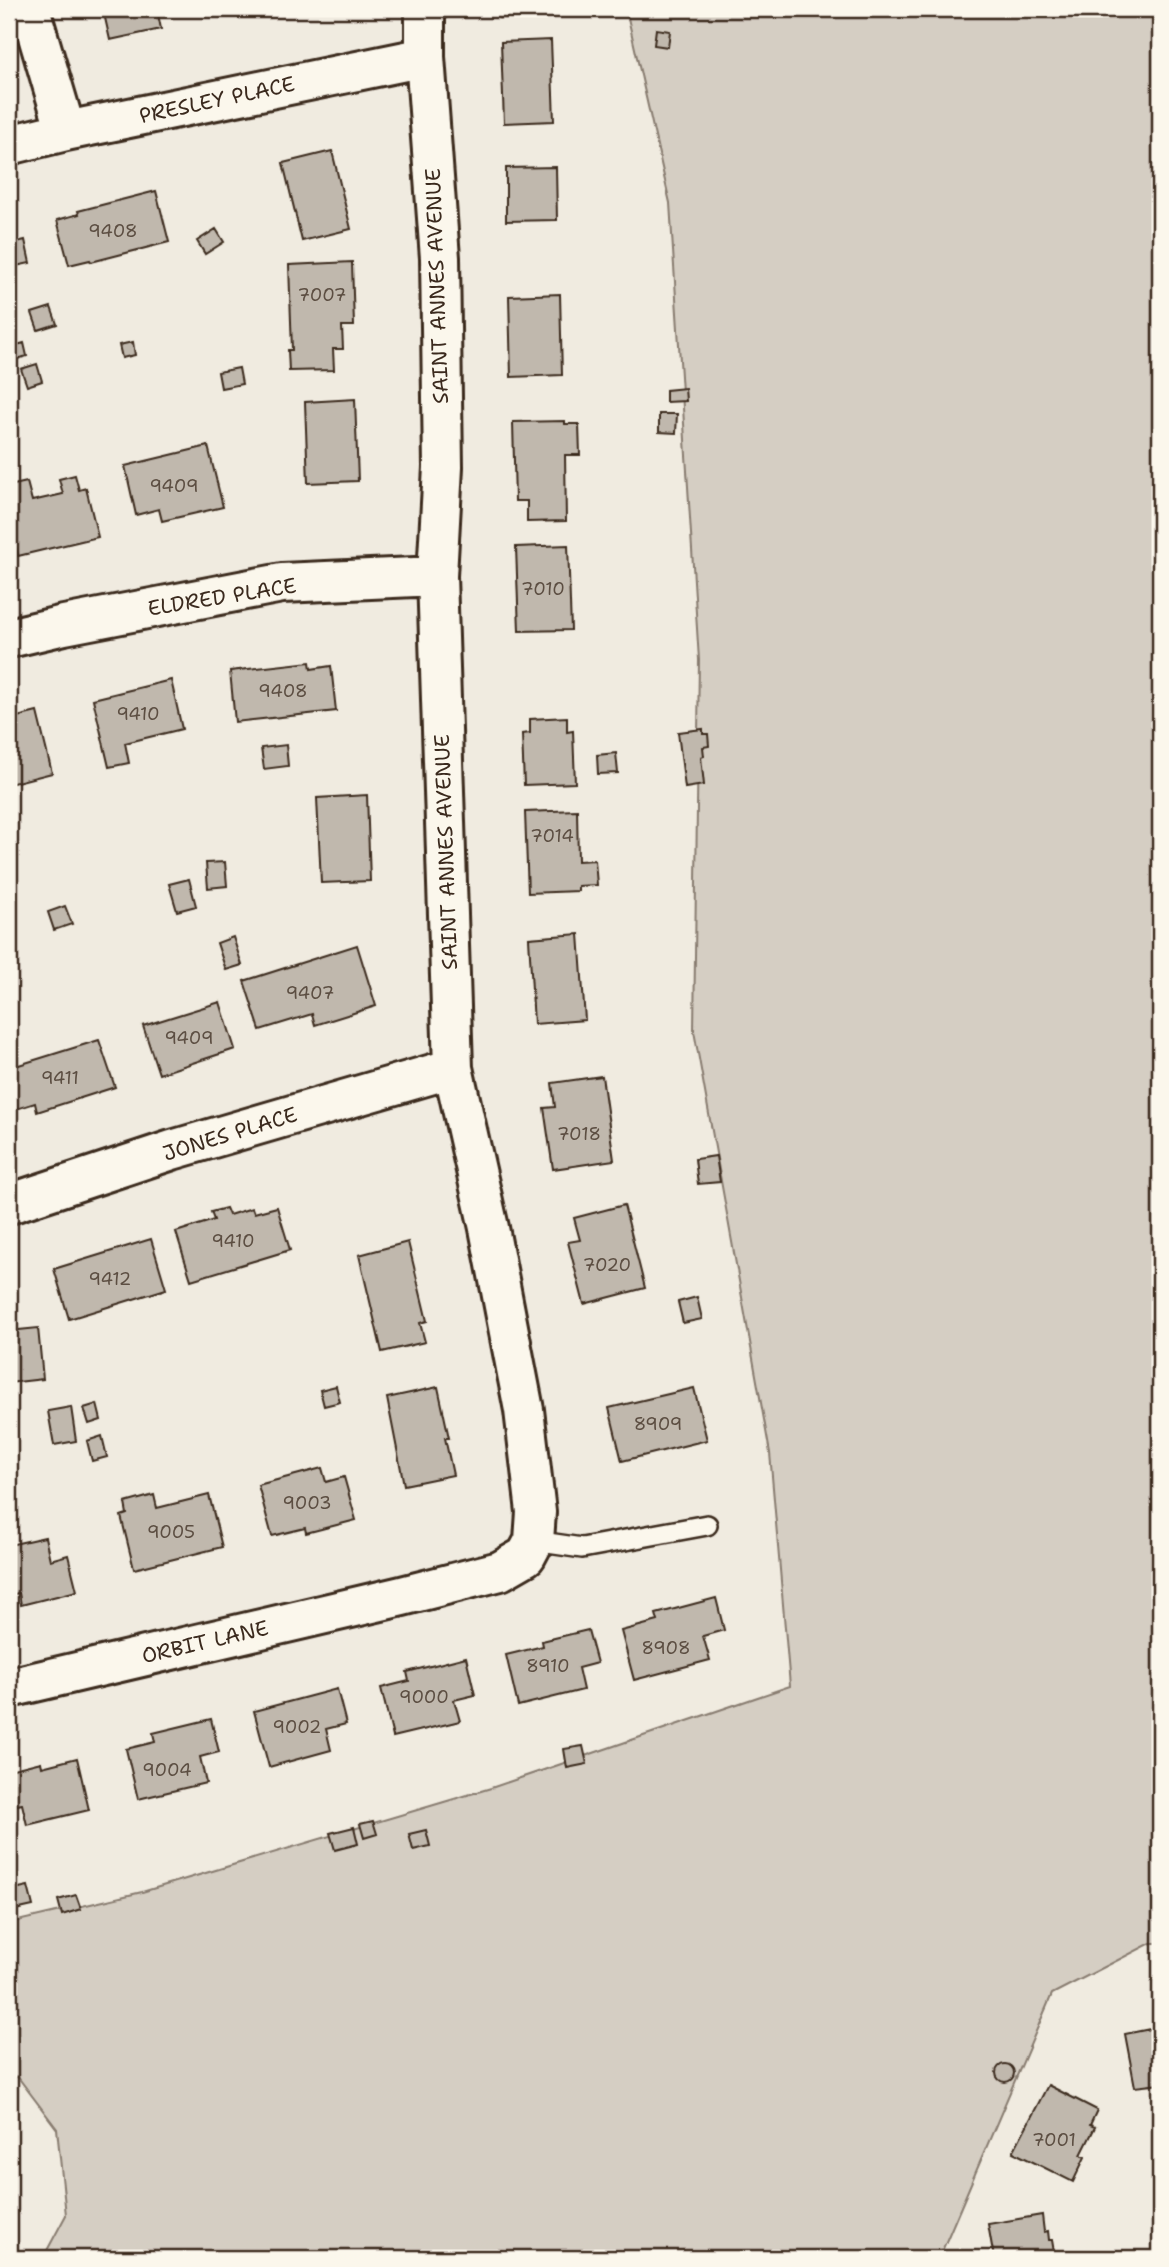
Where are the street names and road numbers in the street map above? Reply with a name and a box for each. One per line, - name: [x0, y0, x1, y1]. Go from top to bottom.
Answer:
- street label: PRESLEY PLACE: [137, 70, 297, 130]
- street label: SAINT ANNES AVENUE: [419, 168, 455, 404]
- street label: ELDRED PLACE: [146, 571, 298, 623]
- street label: SAINT ANNES AVENUE: [428, 734, 464, 970]
- street label: JONES PLACE: [159, 1100, 301, 1168]
- street label: ORBIT LANE: [139, 1614, 271, 1670]

